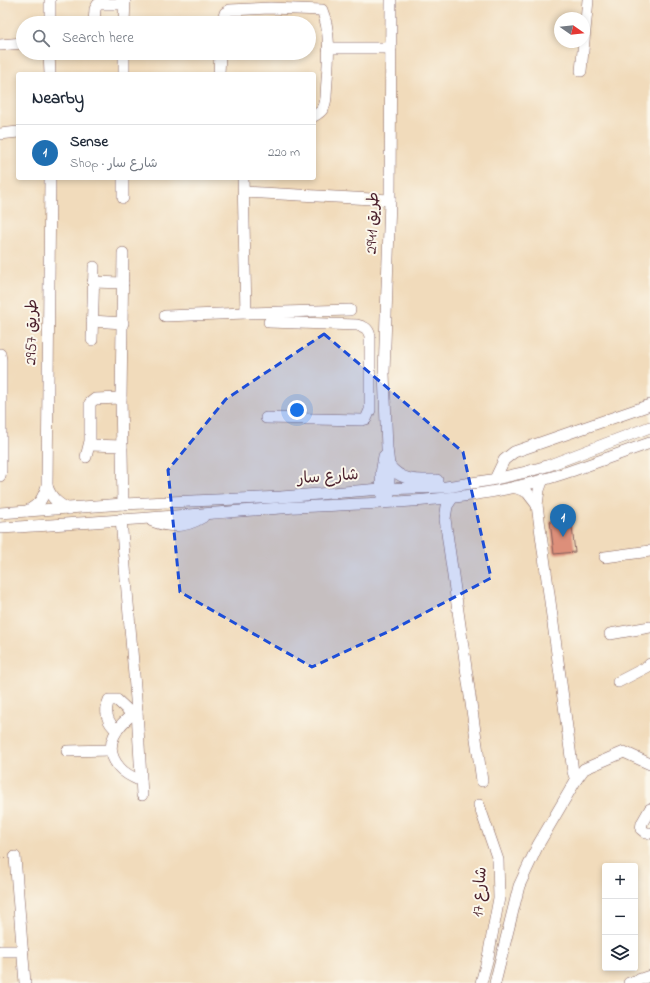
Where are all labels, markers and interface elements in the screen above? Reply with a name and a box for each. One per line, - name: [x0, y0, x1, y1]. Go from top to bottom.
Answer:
- north arrow: [554, 12, 590, 48]
- search box: [16, 16, 316, 60]
- icon: search: [30, 27, 52, 49]
- text: Search here: [62, 27, 134, 49]
- text: Nearby: [32, 86, 84, 111]
- text: Sense: [70, 131, 108, 153]
- text: 1: [43, 143, 47, 162]
- text: 220 m: [268, 143, 300, 162]
- text: Shop · شارع سار: [70, 154, 158, 173]
- street label: طريق 2941: [360, 192, 386, 254]
- street label: طريق 2957: [19, 299, 45, 365]
- your location: [287, 400, 307, 420]
- street label: شارع سار: [295, 463, 359, 491]
- pin: 1: [550, 504, 576, 537]
- map controls: [602, 863, 638, 971]
- button: +: [602, 863, 638, 899]
- street label: شارع 17: [466, 866, 494, 918]
- button: −: [602, 899, 638, 935]
- button: layers: [602, 935, 638, 971]

